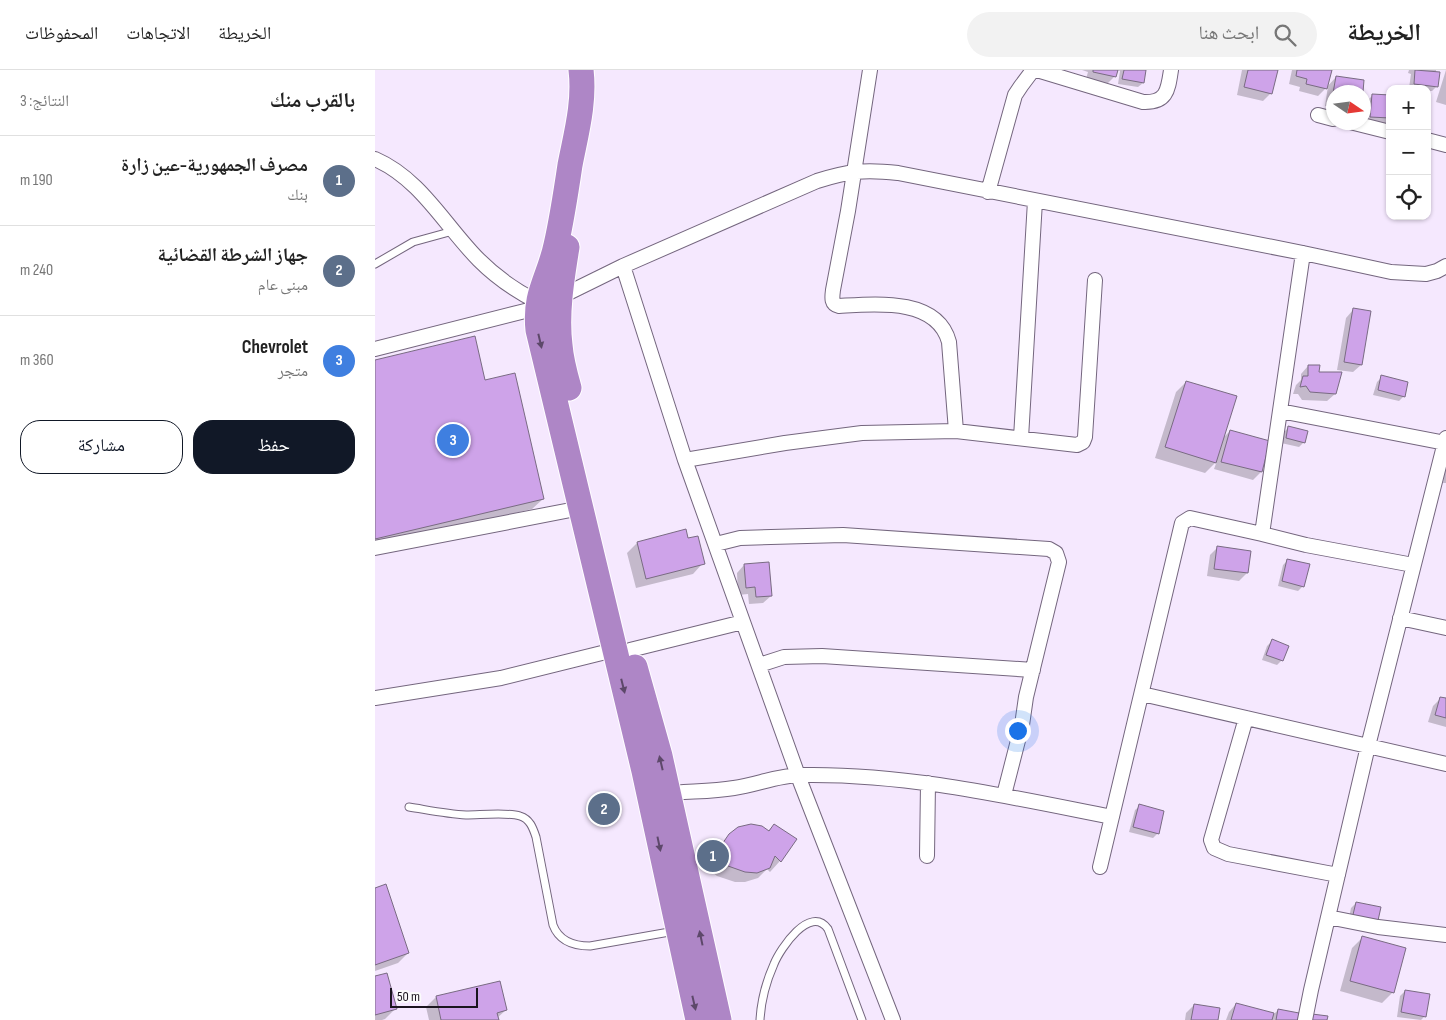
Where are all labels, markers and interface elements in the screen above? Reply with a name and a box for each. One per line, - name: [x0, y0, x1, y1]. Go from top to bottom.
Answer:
- search box: [967, 12, 1317, 57]
- text: الخريطة: [1347, 18, 1421, 47]
- icon: search: [1271, 21, 1299, 49]
- text: ابحث هنا: [1198, 22, 1259, 45]
- text: المحفوظات: [25, 23, 98, 44]
- text: الاتجاهات: [126, 23, 190, 44]
- text: الخريطة: [218, 23, 271, 44]
- north arrow: [1326, 85, 1371, 130]
- map controls: [1386, 85, 1431, 220]
- button: +: [1386, 85, 1431, 130]
- text: بالقرب منك: [270, 88, 355, 113]
- text: النتائج: 3: [20, 92, 69, 111]
- button: −: [1386, 130, 1431, 175]
- text: مصرف الجمهورية-عين زارة: [121, 154, 308, 177]
- text: 190 m: [20, 171, 53, 190]
- text: 1: [336, 171, 342, 190]
- button: locate: [1386, 175, 1431, 220]
- text: بنك: [287, 186, 308, 205]
- text: جهاز الشرطة القضائية: [157, 244, 308, 267]
- text: 240 m: [20, 261, 53, 280]
- text: 2: [336, 261, 343, 280]
- text: مبنى عام: [258, 276, 308, 295]
- one-way arrow: [536, 333, 544, 348]
- text: Chevrolet: [242, 336, 308, 359]
- text: 360 m: [20, 351, 54, 370]
- text: 3: [335, 351, 343, 370]
- text: متجر: [278, 362, 308, 381]
- button: مشاركة: [20, 420, 183, 474]
- button: حفظ: [193, 420, 355, 474]
- pin: 3: [437, 421, 469, 459]
- one-way arrow: [619, 678, 627, 693]
- your location: [1005, 718, 1031, 744]
- one-way arrow: [657, 755, 665, 770]
- pin: 2: [588, 790, 620, 828]
- one-way arrow: [656, 837, 664, 853]
- pin: 1: [697, 837, 729, 875]
- one-way arrow: [696, 930, 704, 946]
- scale bar: [390, 985, 477, 1008]
- text: 50 m: [397, 988, 420, 1005]
- one-way arrow: [690, 995, 698, 1010]

